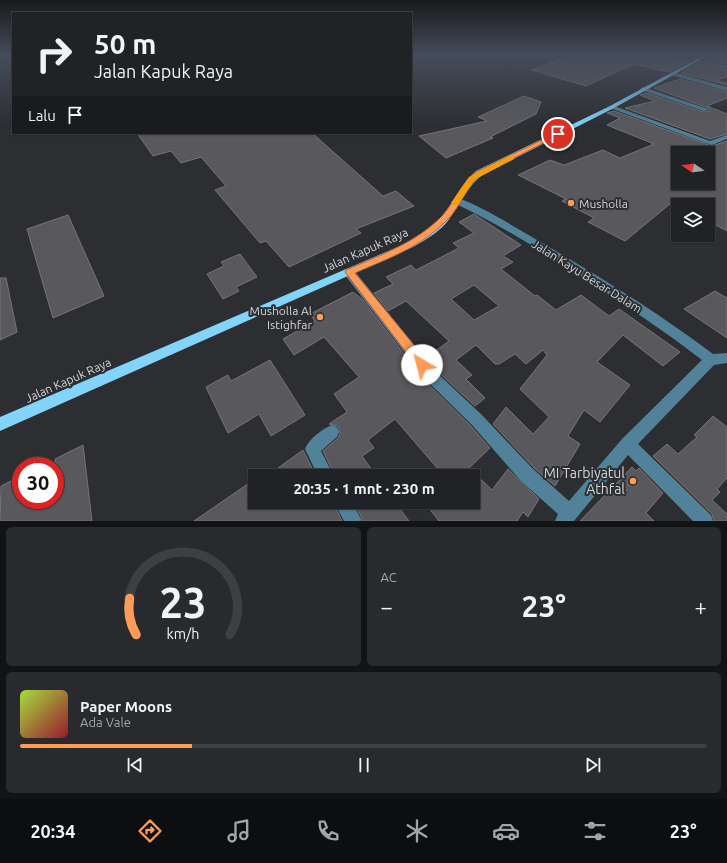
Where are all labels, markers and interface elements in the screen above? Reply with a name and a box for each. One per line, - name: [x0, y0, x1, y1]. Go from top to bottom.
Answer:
- icon: right: [28, 28, 80, 80]
- text: 50 m: [94, 28, 156, 59]
- text: Jalan Kapuk Raya: [94, 61, 233, 81]
- icon: arrive: [64, 104, 86, 126]
- text: Lalu: [28, 107, 56, 124]
- pin: [541, 117, 575, 151]
- icon: arrive: [547, 123, 569, 145]
- north arrow: [671, 146, 715, 190]
- map controls: [671, 146, 715, 242]
- place label: Musholla: [579, 197, 628, 210]
- marker: Musholla: [566, 198, 576, 208]
- button: layers: [671, 198, 715, 242]
- street label: Jalan Kapuk Raya: [320, 225, 410, 275]
- street label: Jalan Kayu Besar Dalam: [530, 237, 644, 315]
- place label: Musholla Al Istighfar: [249, 304, 312, 331]
- marker: Musholla Al Istighfar: [315, 312, 325, 322]
- position arrow: [401, 344, 443, 386]
- street label: Jalan Kapuk Raya: [23, 355, 113, 405]
- speed limit sign: 30: [12, 457, 64, 509]
- place label: MI Tarbiyatul Athfal: [544, 465, 625, 497]
- marker: MI Tarbiyatul Athfal: [628, 476, 638, 486]
- text: 20:35 · 1 mnt · 230 m: [293, 480, 435, 497]
- text: AC: [381, 570, 397, 584]
- text: 23: [160, 578, 207, 625]
- text: 23°: [522, 589, 566, 623]
- text: −: [381, 594, 393, 619]
- text: +: [695, 594, 707, 619]
- text: km/h: [167, 625, 200, 641]
- text: Paper Moons: [80, 698, 172, 715]
- text: Ada Vale: [80, 715, 131, 729]
- icon: previous: [124, 754, 146, 776]
- icon: pause: [353, 754, 375, 776]
- icon: next: [582, 754, 604, 776]
- icon: directions: [136, 817, 164, 845]
- icon: music: [225, 817, 253, 845]
- icon: phone: [314, 817, 342, 845]
- icon: climate: [403, 817, 431, 845]
- icon: car: [492, 817, 520, 845]
- icon: filters: [581, 817, 609, 845]
- text: 20:34: [30, 821, 76, 841]
- text: 23°: [670, 821, 697, 841]

